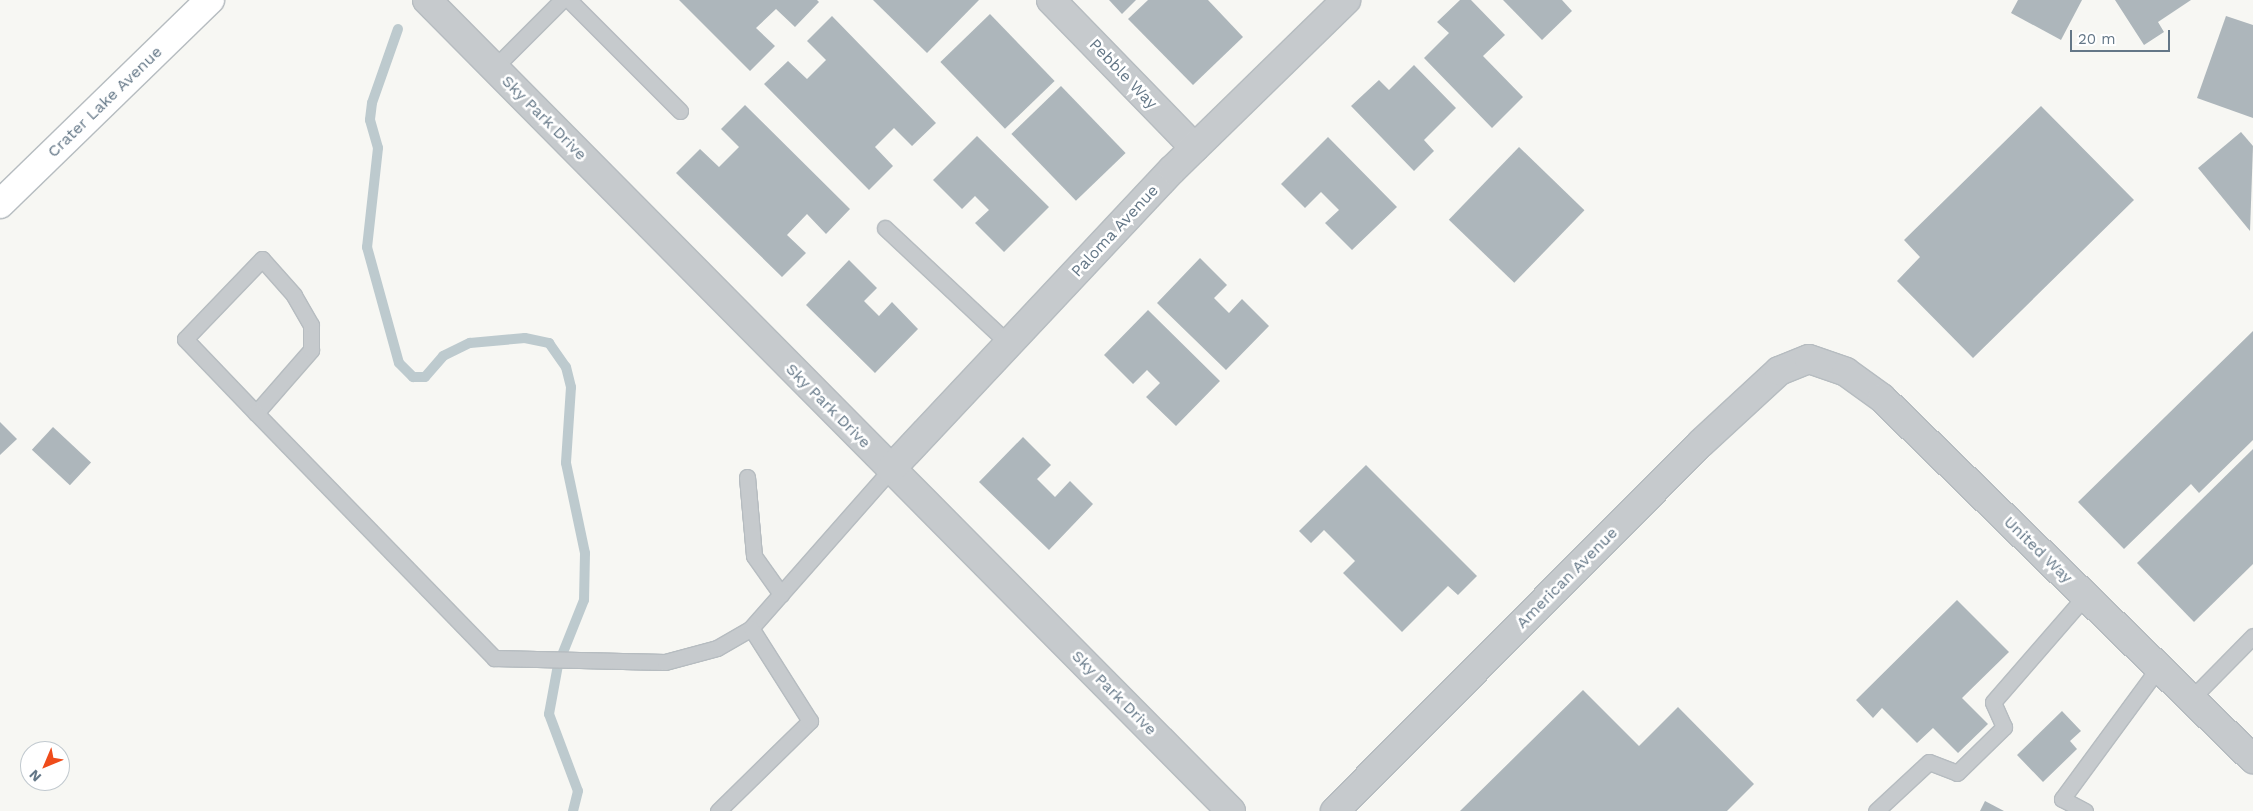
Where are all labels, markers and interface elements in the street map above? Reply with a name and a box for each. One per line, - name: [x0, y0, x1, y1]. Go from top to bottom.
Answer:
- scale bar: [2073, 20, 2173, 52]
- text: 20 m: [2078, 30, 2116, 48]
- street label: Pebble Way: [1085, 35, 1161, 113]
- street label: Crater Lake Avenue: [43, 42, 167, 162]
- street label: Sky Park Drive: [497, 71, 591, 165]
- street label: Paloma Avenue: [1067, 181, 1163, 281]
- street label: Sky Park Drive: [781, 359, 875, 453]
- street label: United Way: [2000, 512, 2076, 588]
- street label: American Avenue: [1512, 523, 1622, 633]
- street label: Sky Park Drive: [1067, 646, 1161, 740]
- north arrow: [20, 741, 70, 791]
- text: N: [26, 767, 44, 785]

